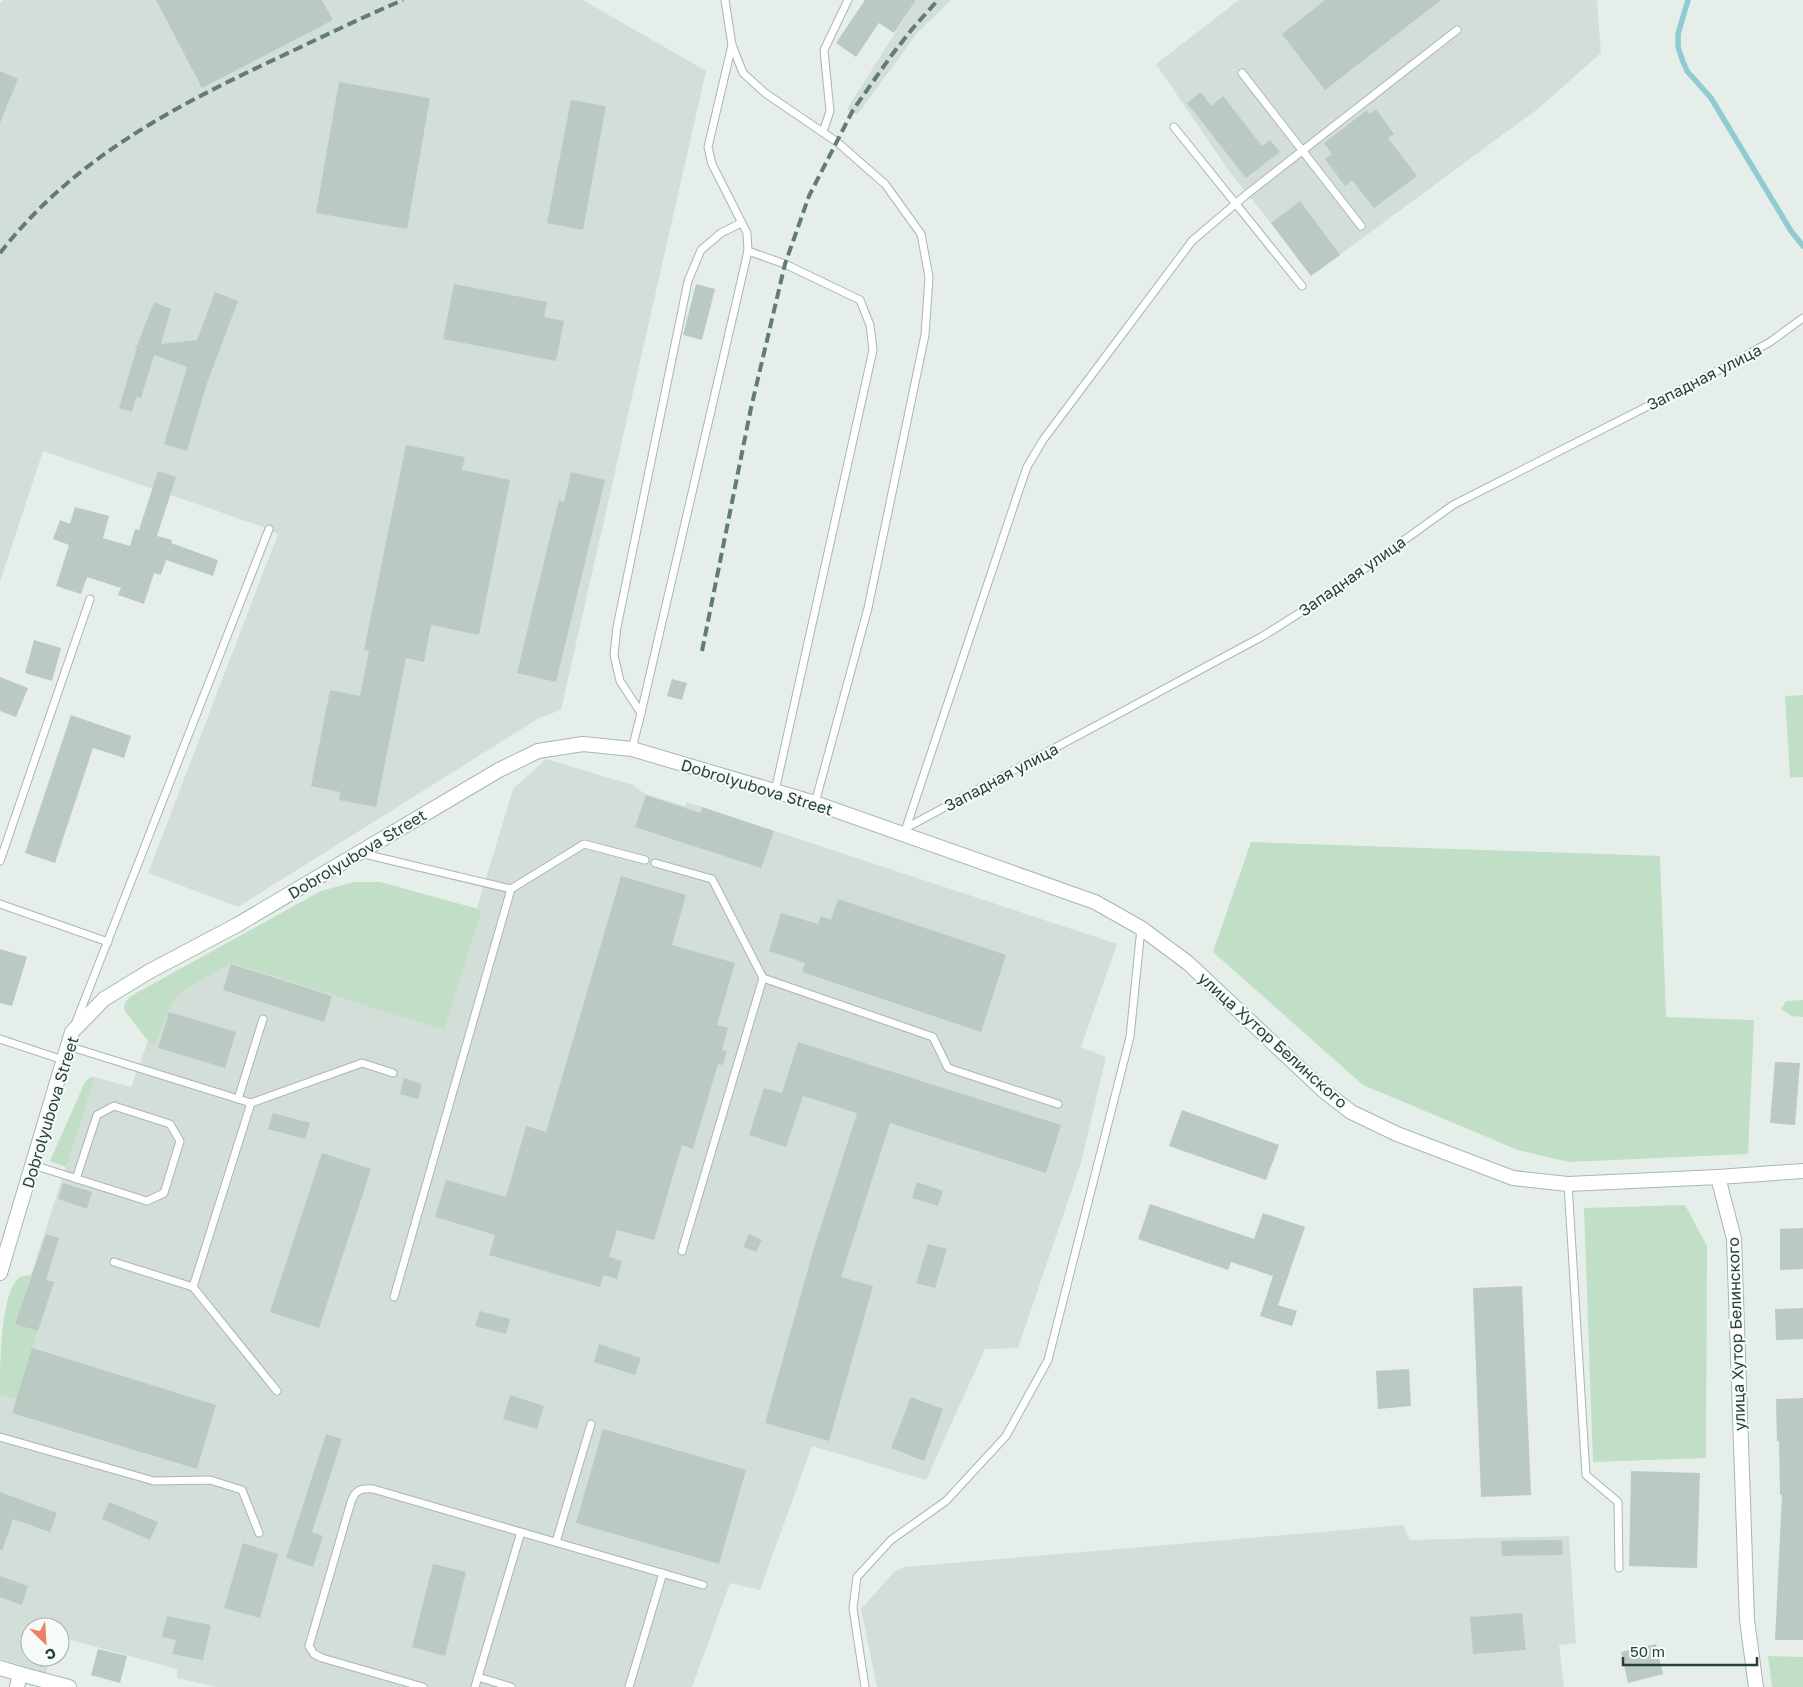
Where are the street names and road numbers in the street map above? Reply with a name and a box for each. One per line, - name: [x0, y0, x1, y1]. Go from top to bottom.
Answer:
- street label: Западная улица: [1643, 339, 1765, 415]
- street label: Западная улица: [1294, 532, 1410, 620]
- street label: Западная улица: [941, 738, 1061, 816]
- street label: Dobrolyubova Street: [679, 754, 835, 820]
- street label: Dobrolyubova Street: [284, 805, 430, 903]
- street label: улица Хутор Белинского: [1194, 968, 1352, 1112]
- street label: Dobrolyubova Street: [17, 1034, 83, 1190]
- street label: улица Хутор Белинского: [1723, 1237, 1749, 1431]

